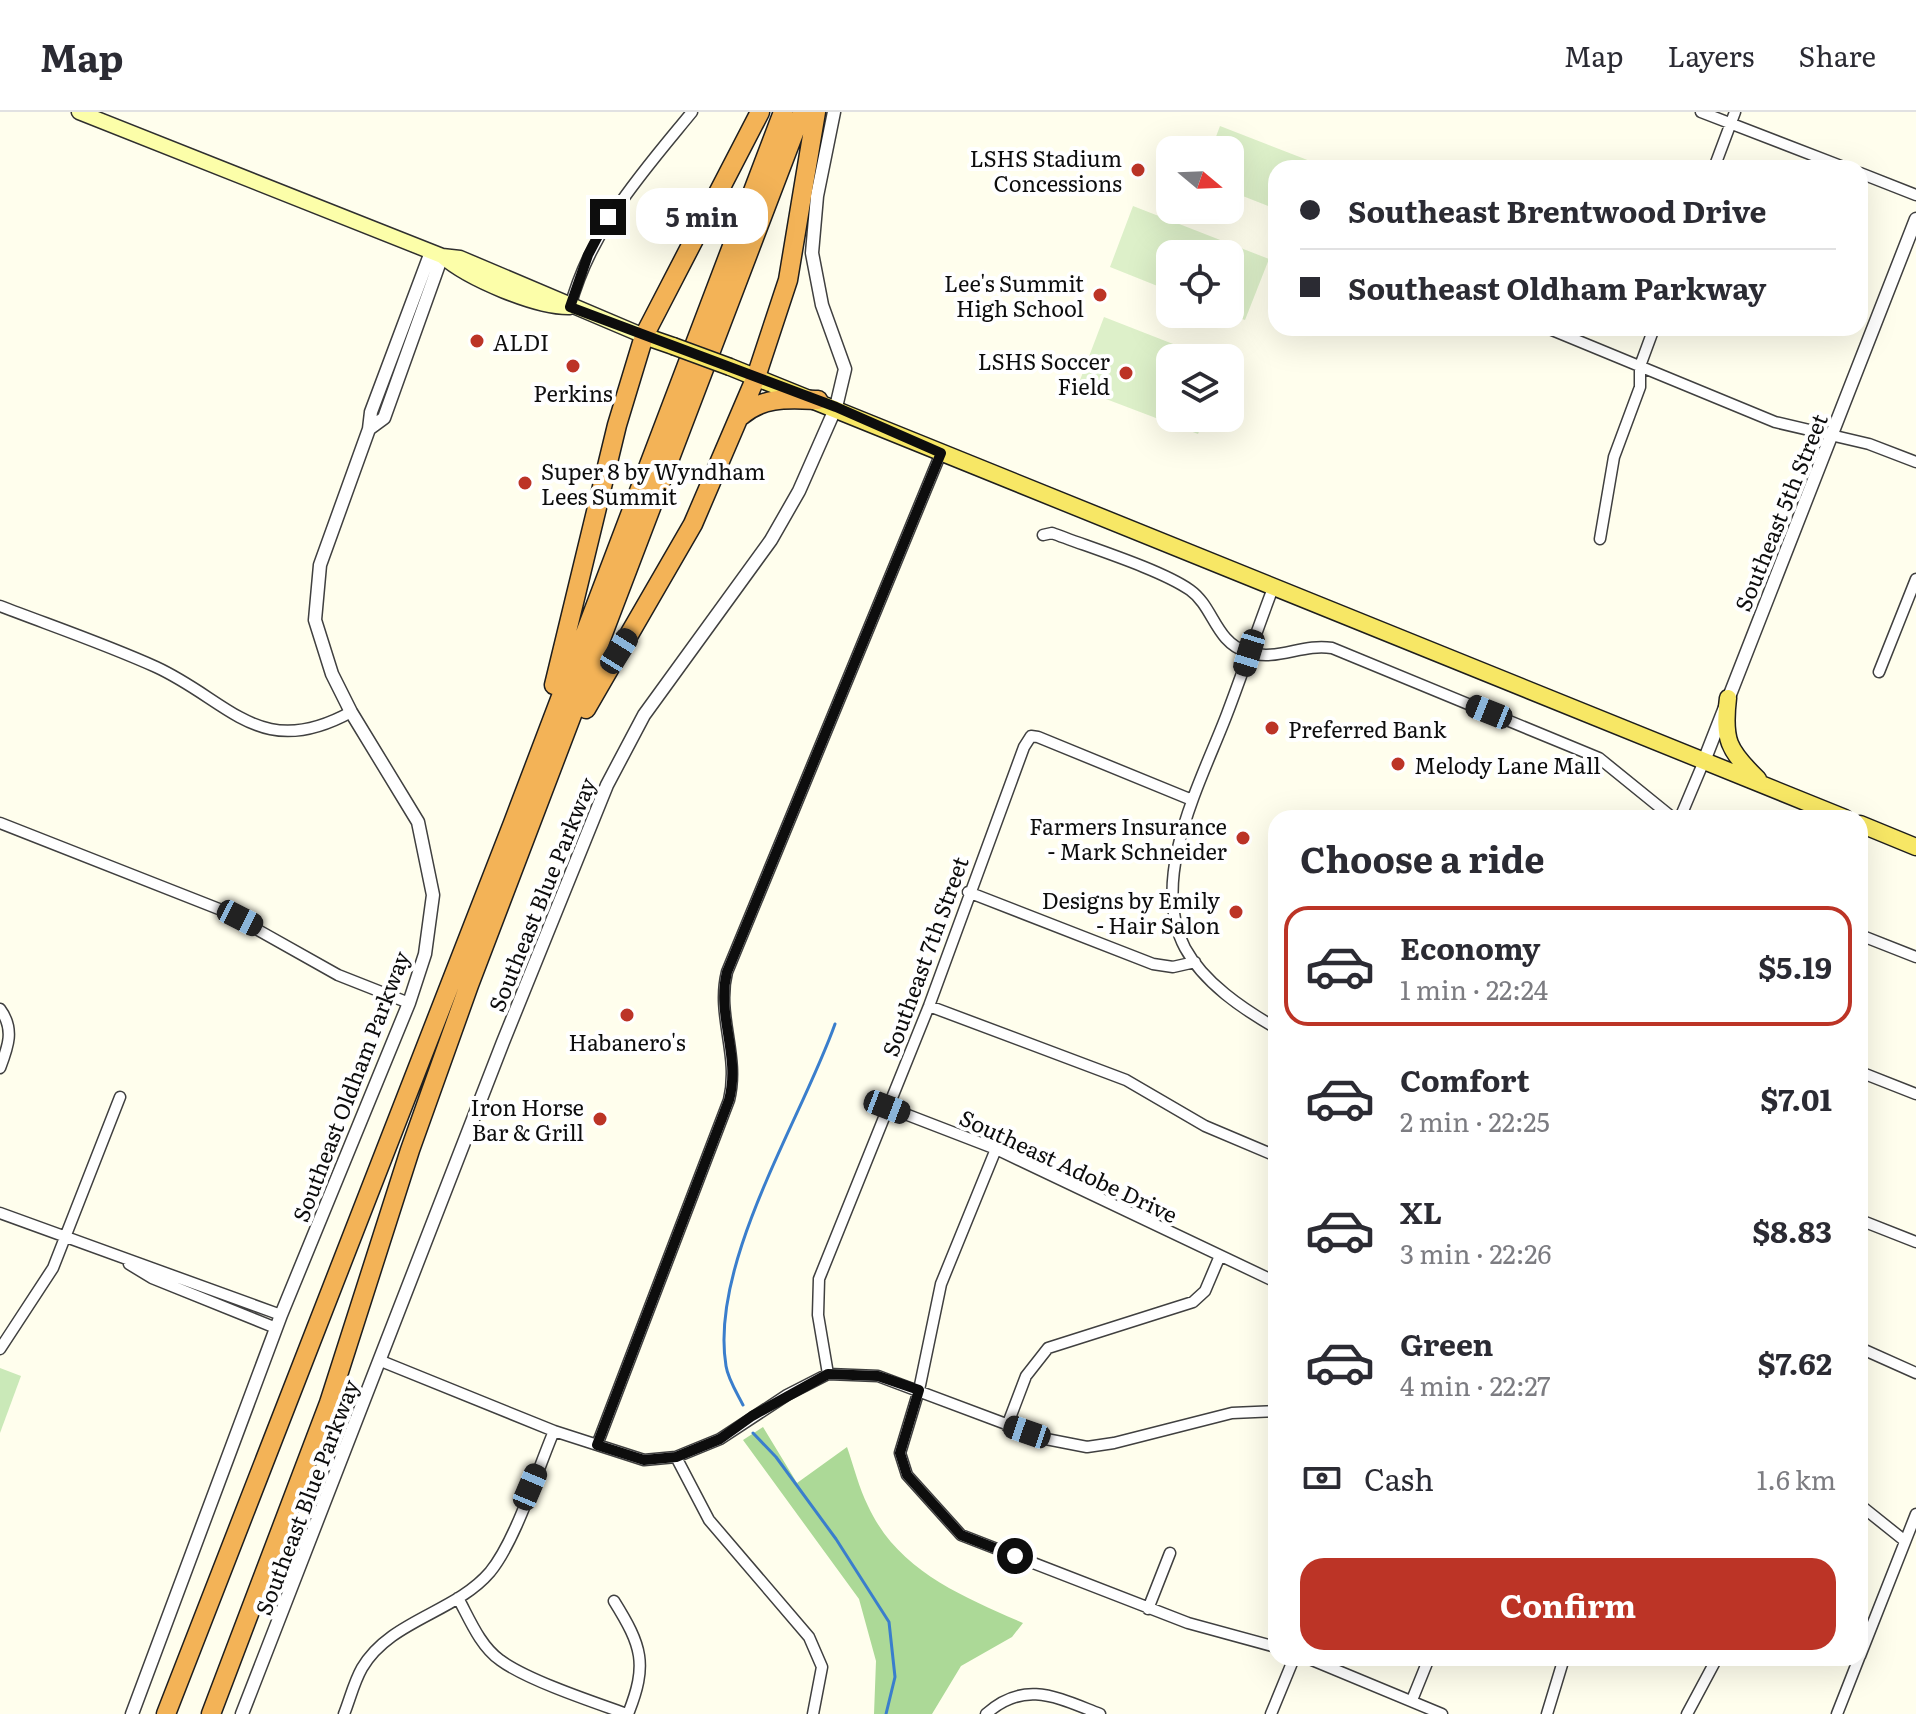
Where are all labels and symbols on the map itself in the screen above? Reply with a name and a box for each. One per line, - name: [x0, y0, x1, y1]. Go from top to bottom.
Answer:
- north arrow: [1156, 136, 1244, 224]
- place label: LSHS Stadium Concessions: [970, 141, 1122, 199]
- marker: LSHS Stadium Concessions: [1129, 161, 1147, 179]
- callout: 5 min: [636, 189, 768, 245]
- route end: [590, 199, 626, 235]
- place label: Lee's Summit High School: [944, 266, 1084, 324]
- marker: Lee's Summit High School: [1091, 286, 1109, 304]
- place label: ALDI: [493, 325, 549, 358]
- marker: ALDI: [468, 332, 486, 350]
- place label: LSHS Soccer Field: [978, 344, 1111, 402]
- marker: Perkins: [564, 357, 582, 375]
- marker: LSHS Soccer Field: [1117, 364, 1135, 382]
- place label: Perkins: [533, 376, 613, 409]
- street label: Southeast 5th Street: [1725, 408, 1835, 616]
- place label: Super 8 by Wyndham Lees Summit: [541, 454, 765, 512]
- marker: Super 8 by Wyndham Lees Summit: [516, 474, 534, 492]
- car: [596, 624, 642, 678]
- car: [1231, 627, 1267, 679]
- car: [1462, 692, 1516, 732]
- place label: Preferred Bank: [1288, 712, 1447, 745]
- marker: Preferred Bank: [1263, 719, 1281, 737]
- place label: Melody Lane Mall: [1414, 748, 1601, 781]
- marker: Melody Lane Mall: [1389, 755, 1407, 773]
- street label: Southeast Blue Parkway: [479, 772, 603, 1016]
- place label: Farmers Insurance - Mark Schneider: [1029, 809, 1228, 867]
- marker: Farmers Insurance - Mark Schneider: [1234, 829, 1252, 847]
- street label: Southeast 7th Street: [872, 851, 976, 1061]
- place label: Designs by Emily - Hair Salon: [1042, 883, 1220, 941]
- car: [213, 896, 267, 940]
- marker: Designs by Emily - Hair Salon: [1227, 903, 1245, 921]
- street label: Southeast Oldham Parkway: [283, 946, 417, 1226]
- marker: Habanero's: [618, 1006, 636, 1024]
- place label: Habanero's: [568, 1025, 686, 1058]
- car: [860, 1087, 914, 1127]
- place label: Iron Horse Bar & Grill: [471, 1090, 584, 1148]
- street label: Southeast Adobe Drive: [955, 1100, 1183, 1230]
- marker: Iron Horse Bar & Grill: [591, 1110, 609, 1128]
- street label: Southeast Blue Parkway: [246, 1374, 366, 1620]
- car: [1000, 1413, 1054, 1451]
- car: [510, 1460, 550, 1514]
- route start: [997, 1538, 1033, 1574]

